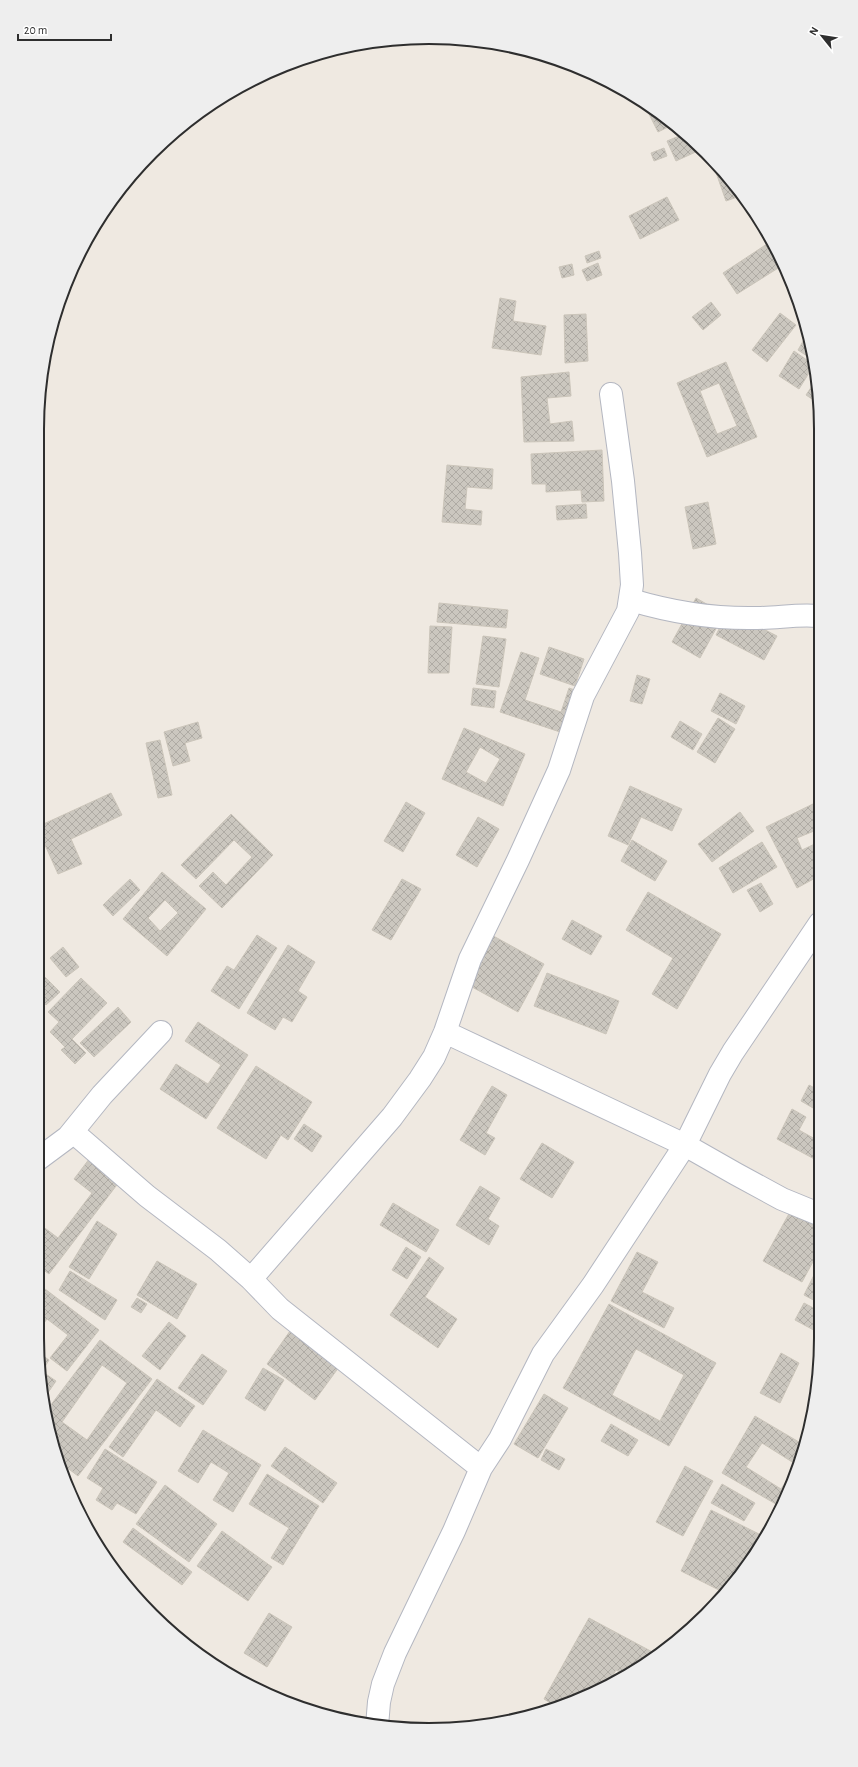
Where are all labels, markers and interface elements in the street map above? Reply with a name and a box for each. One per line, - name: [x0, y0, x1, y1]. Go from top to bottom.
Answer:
- scale bar: [18, 16, 111, 42]
- north arrow: [802, 16, 842, 56]
- text: 20 m: [24, 24, 47, 36]
- text: N: [807, 25, 820, 37]

